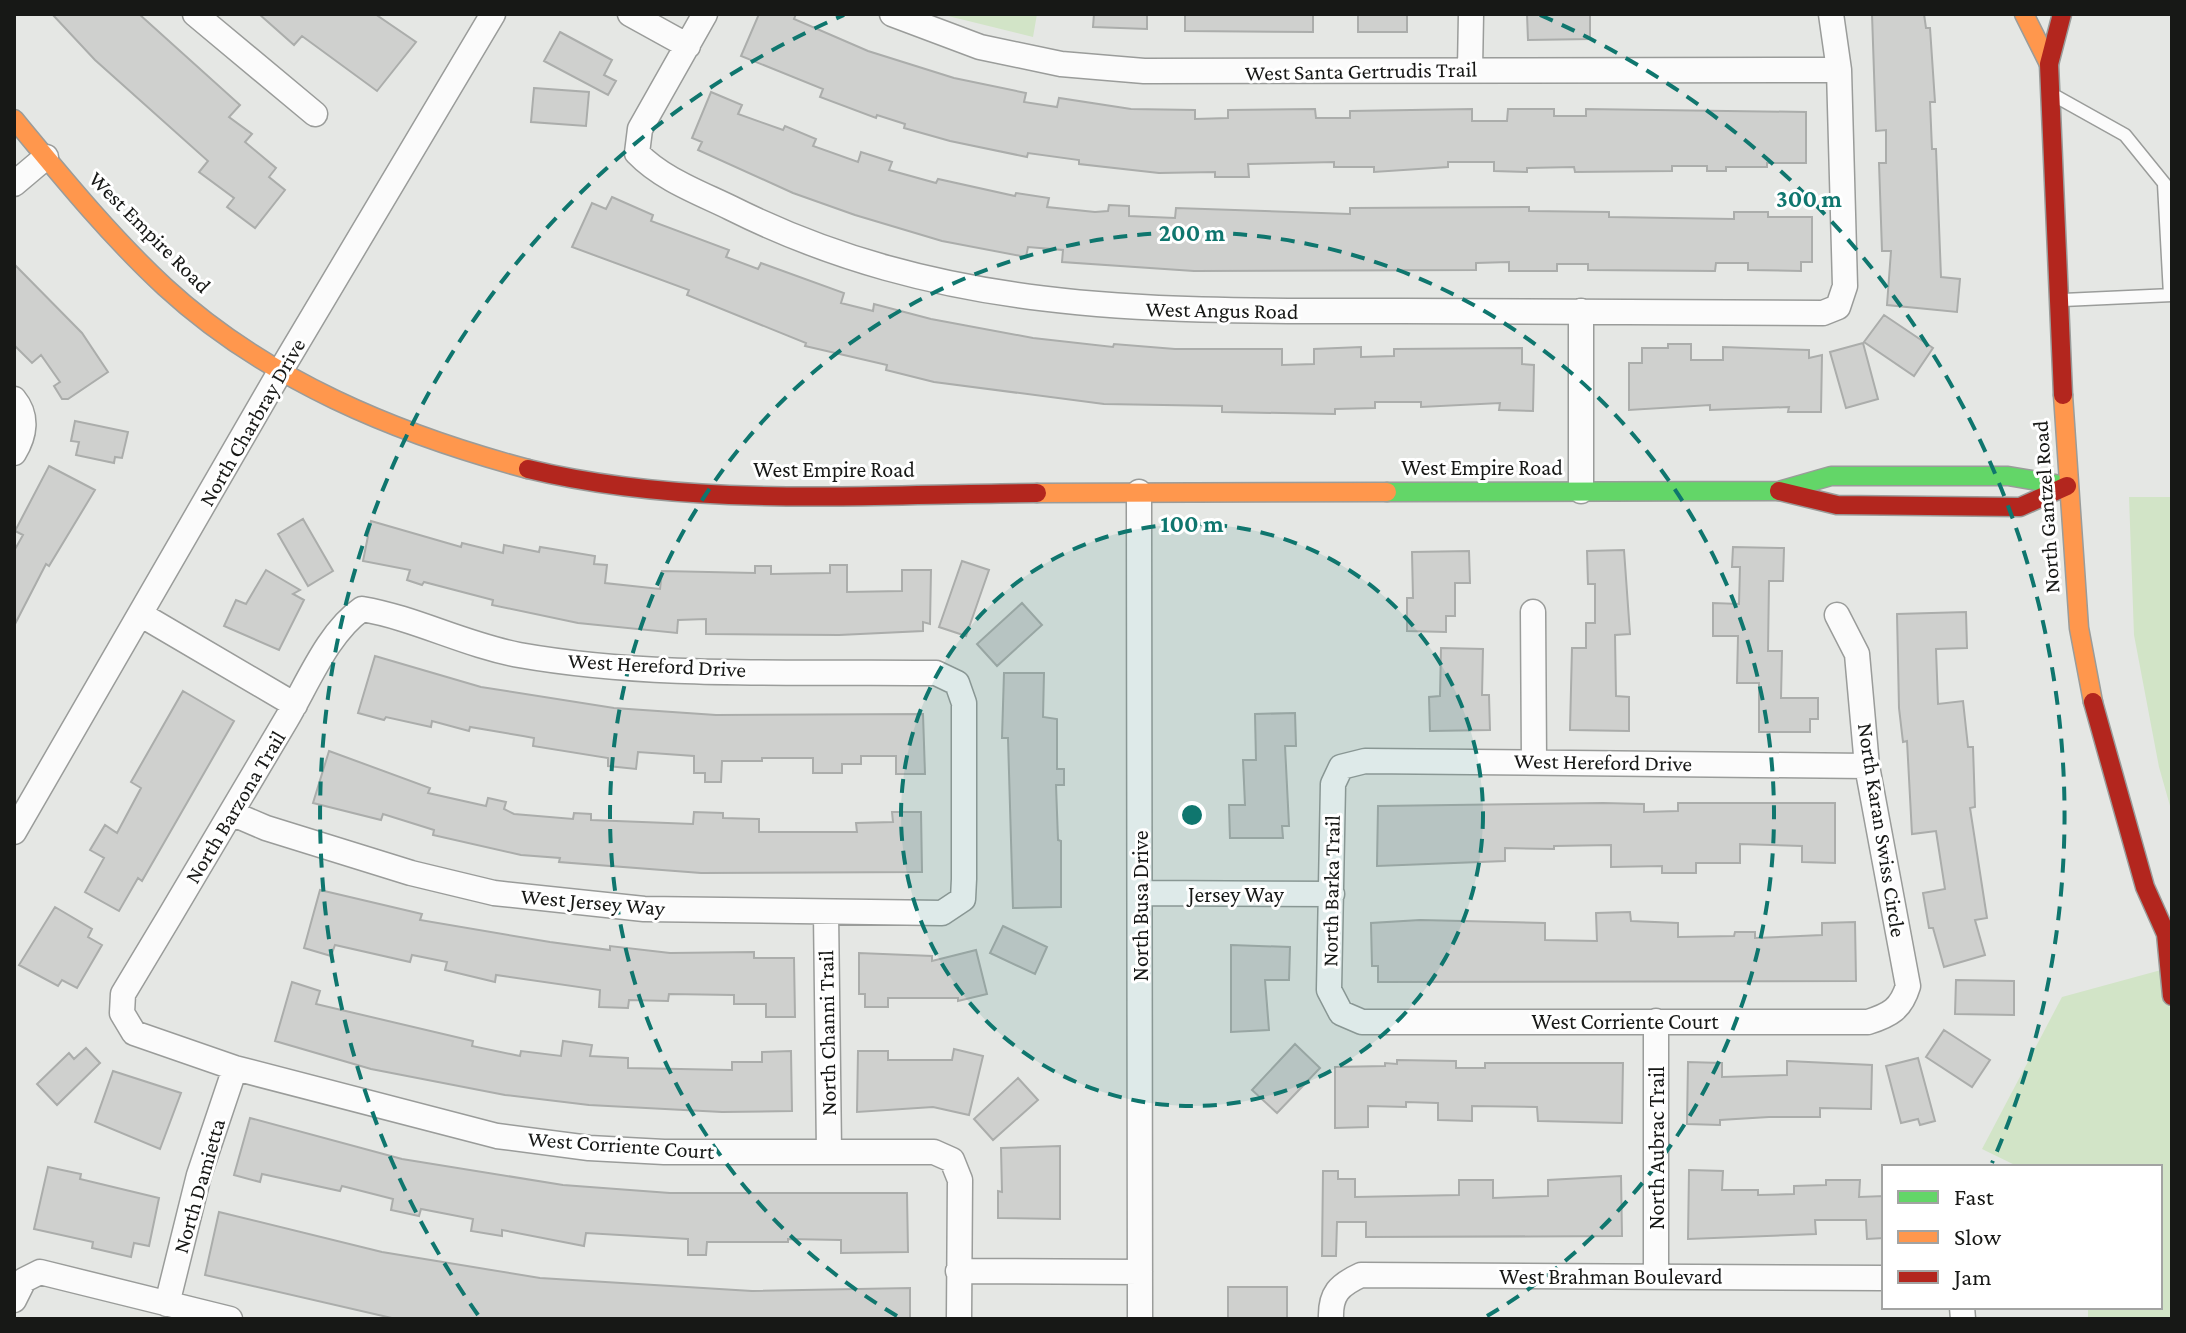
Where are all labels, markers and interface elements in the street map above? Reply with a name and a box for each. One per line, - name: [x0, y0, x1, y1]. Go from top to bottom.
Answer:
- street label: West Santa Gertrudis Trail: [1245, 56, 1477, 86]
- street label: West Empire Road: [84, 166, 216, 298]
- text: 300 m: [1776, 185, 1843, 212]
- text: 200 m: [1159, 219, 1226, 246]
- street label: West Angus Road: [1145, 296, 1299, 324]
- street label: North Charbray Drive: [194, 334, 310, 510]
- street label: North Gantzel Road: [2027, 419, 2064, 594]
- street label: West Empire Road: [1401, 455, 1563, 480]
- street label: West Empire Road: [753, 457, 915, 482]
- text: 100 m: [1160, 510, 1224, 537]
- street label: West Hereford Drive: [567, 648, 747, 682]
- street label: North Karan Swiss Circle: [1853, 721, 1911, 939]
- street label: North Barzona Trail: [180, 726, 291, 888]
- street label: West Hereford Drive: [1514, 748, 1692, 776]
- centre of rings: [1178, 801, 1206, 829]
- street label: North Barka Trail: [1317, 815, 1345, 967]
- street label: North Busa Drive: [1128, 831, 1153, 981]
- street label: Jersey Way: [1186, 882, 1285, 907]
- street label: West Jersey Way: [520, 883, 667, 921]
- street label: North Channi Trail: [813, 950, 841, 1116]
- street label: West Corriente Court: [1531, 1009, 1719, 1034]
- street label: North Aubrac Trail: [1644, 1066, 1669, 1230]
- street label: North Damietta: [168, 1116, 230, 1256]
- street label: West Corriente Court: [527, 1126, 716, 1164]
- legend: [1882, 1165, 2162, 1309]
- text: Fast: [1954, 1183, 1995, 1210]
- text: Slow: [1954, 1223, 2001, 1250]
- text: Jam: [1952, 1263, 1992, 1290]
- street label: West Brahman Boulevard: [1499, 1264, 1723, 1289]

